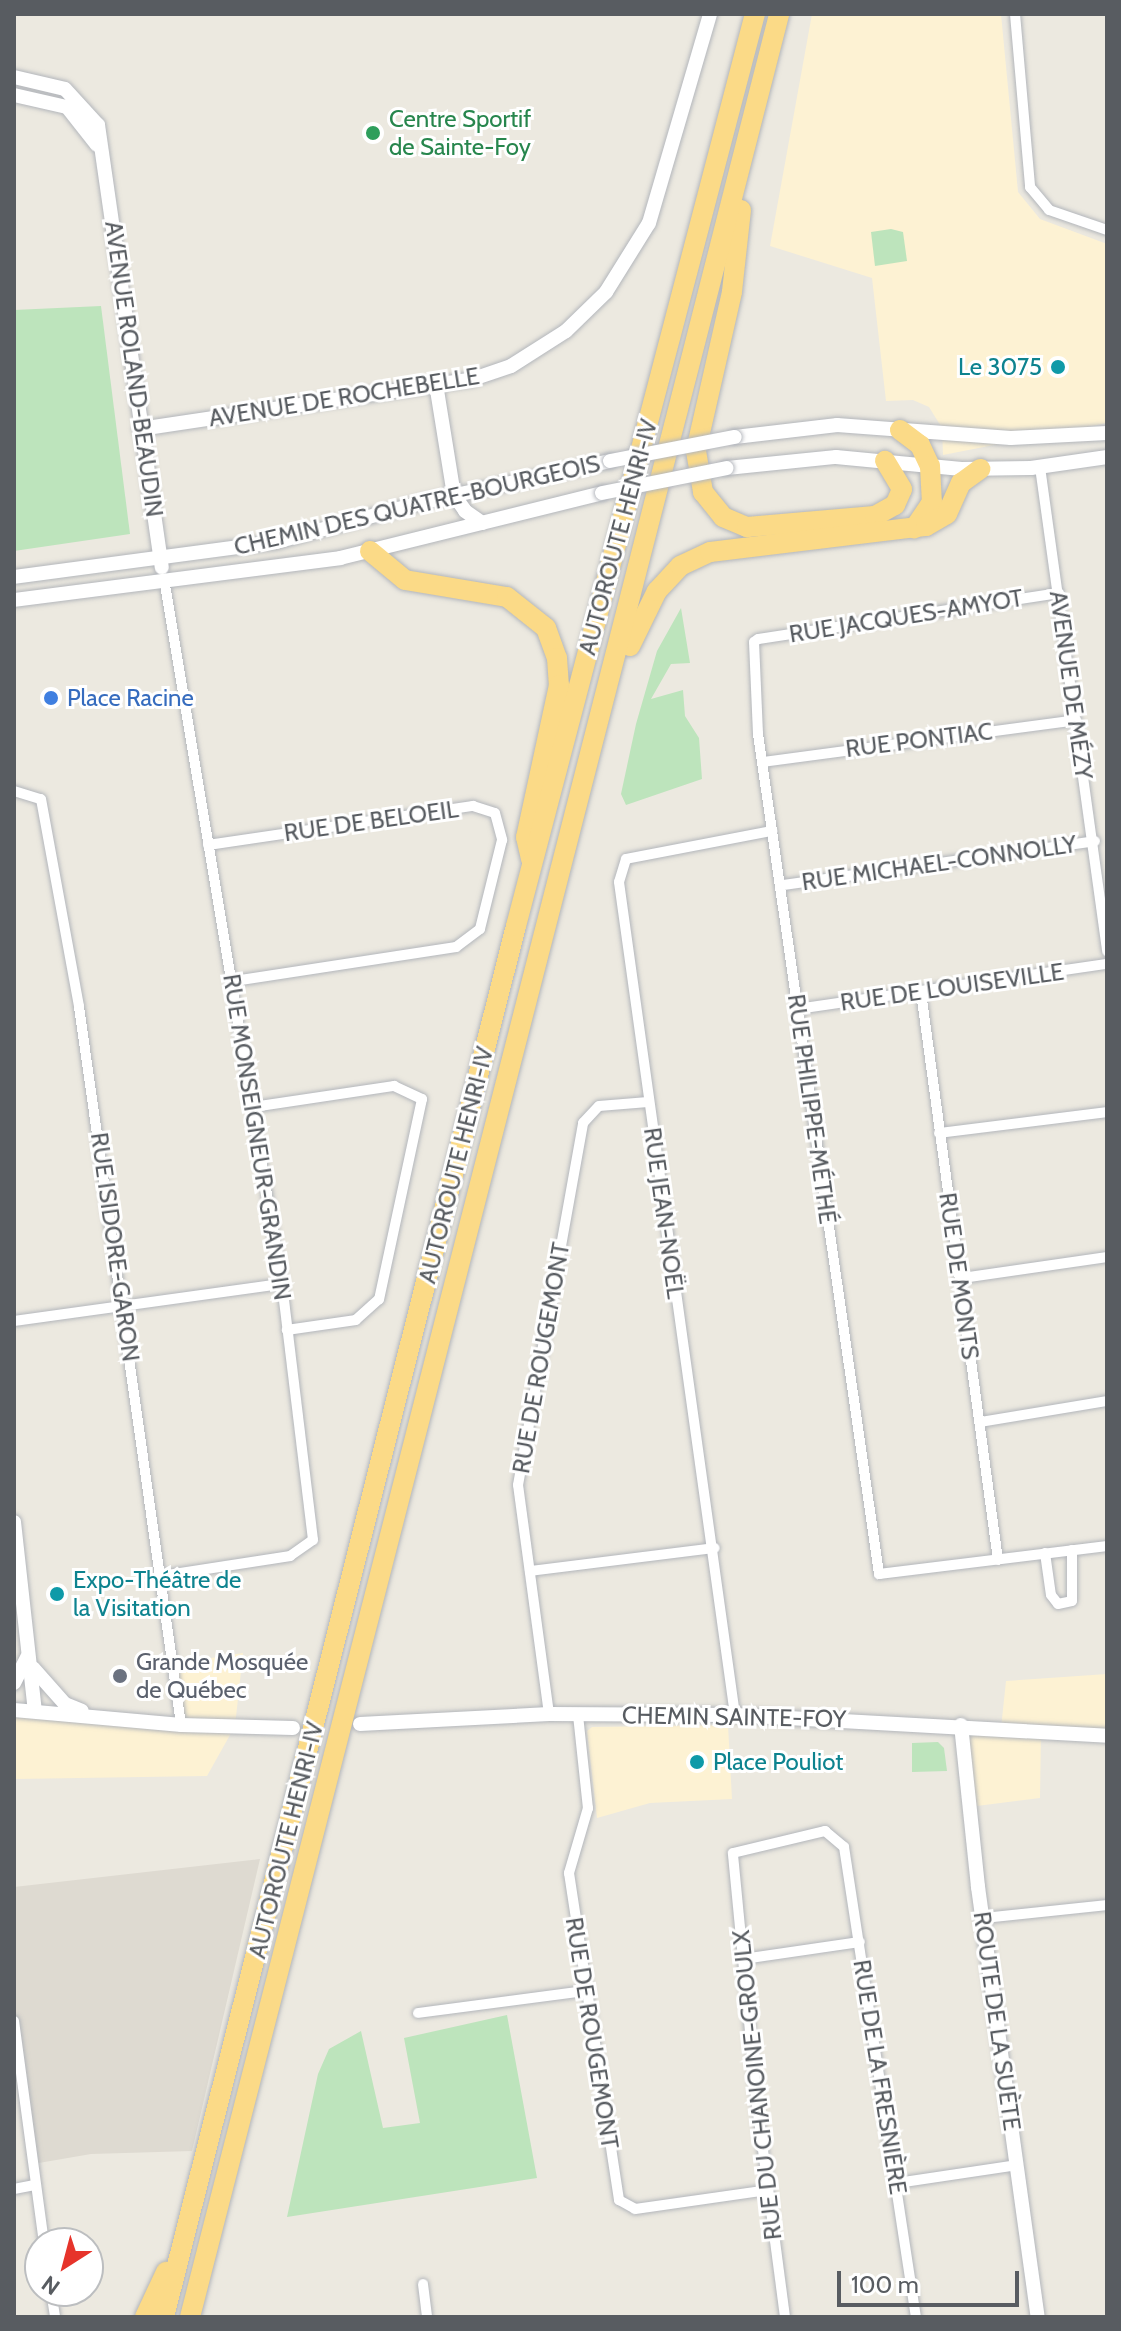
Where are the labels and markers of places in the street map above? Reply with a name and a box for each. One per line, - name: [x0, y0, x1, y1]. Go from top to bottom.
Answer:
- place label: Centre Sportif de Sainte-Foy: [389, 105, 531, 161]
- marker: Centre Sportif de Sainte-Foy: [364, 124, 382, 142]
- place label: Le 3075: [958, 353, 1042, 381]
- marker: Le 3075: [1049, 358, 1067, 376]
- place label: Place Racine: [67, 684, 194, 712]
- marker: Place Racine: [42, 689, 60, 707]
- place label: Expo-Théâtre de la Visitation: [73, 1566, 241, 1622]
- marker: Expo-Théâtre de la Visitation: [48, 1585, 66, 1603]
- place label: Grande Mosquée de Québec: [136, 1648, 308, 1704]
- marker: Grande Mosquée de Québec: [111, 1667, 129, 1685]
- place label: Place Pouliot: [713, 1748, 843, 1776]
- marker: Place Pouliot: [688, 1753, 706, 1771]

